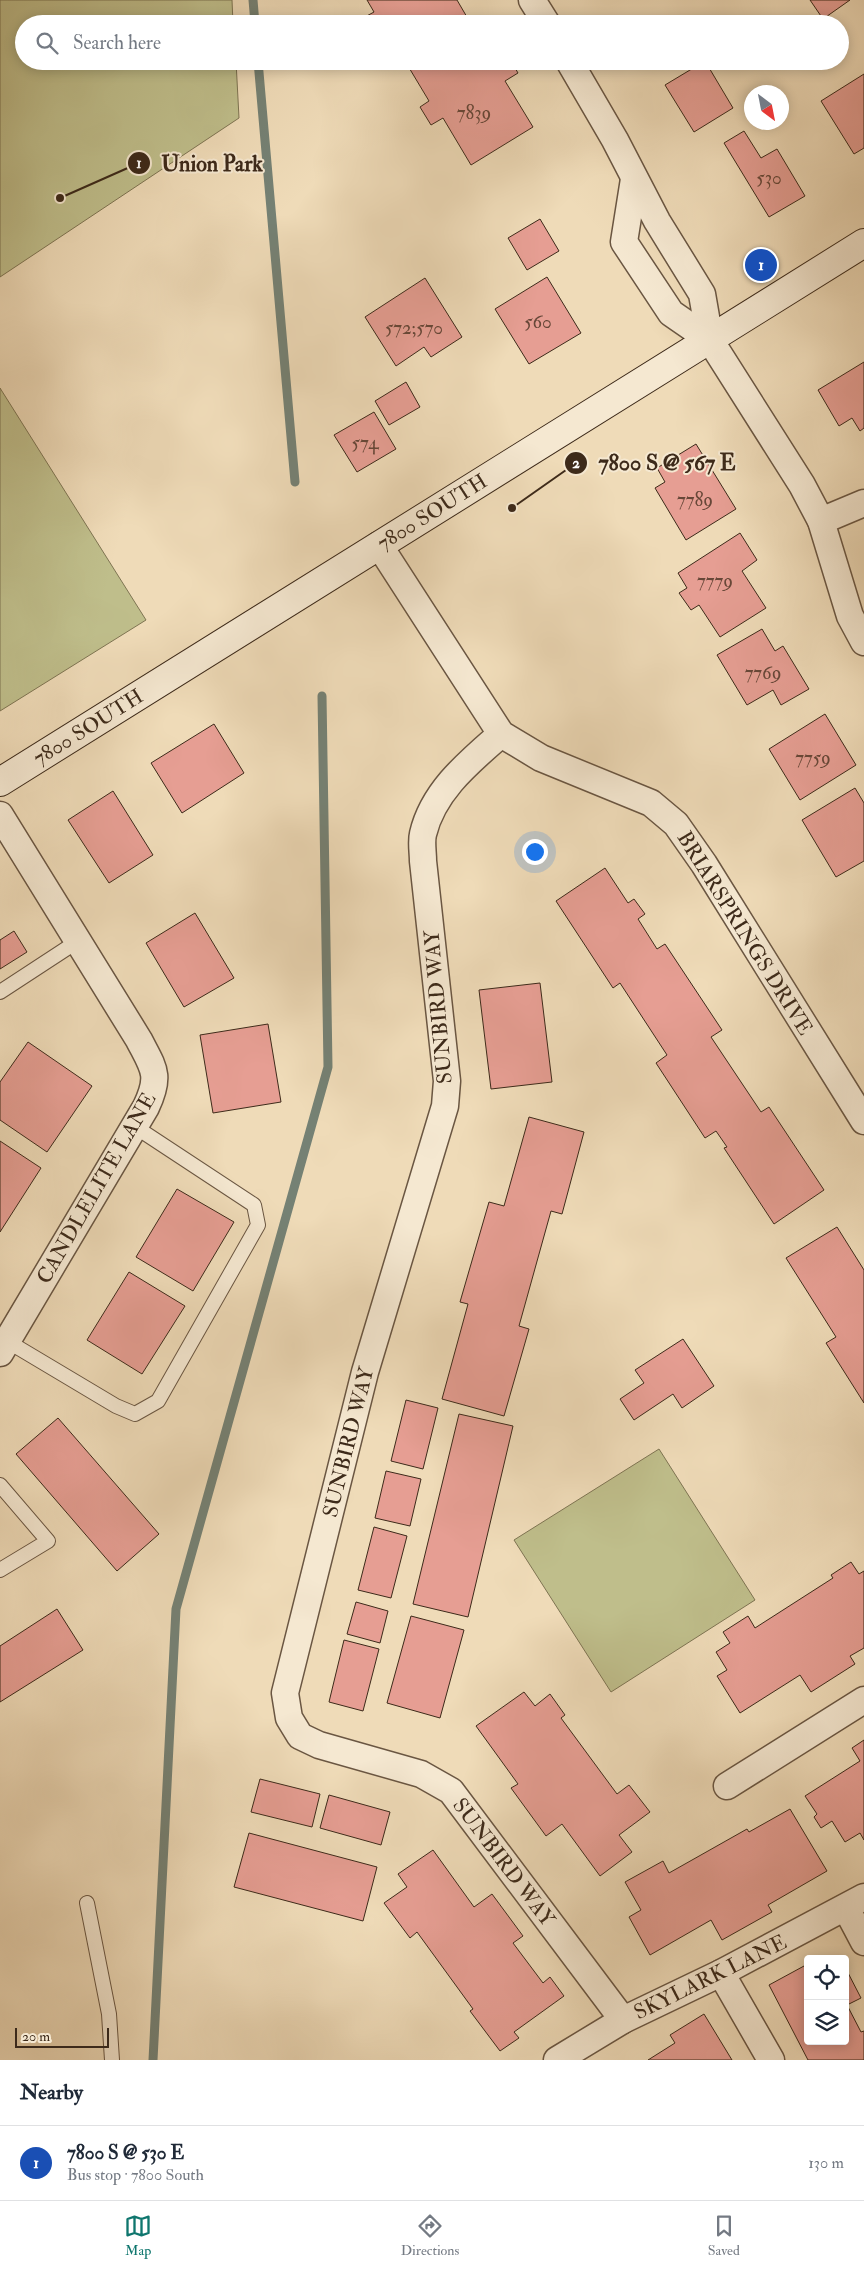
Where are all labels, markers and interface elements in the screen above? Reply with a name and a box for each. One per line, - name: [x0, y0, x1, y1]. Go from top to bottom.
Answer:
- search box: [15, 15, 849, 70]
- icon: search: [33, 29, 61, 57]
- text: Search here: [73, 31, 161, 55]
- north arrow: [744, 85, 789, 130]
- house number: 7839: [457, 101, 491, 125]
- callout: Union Park: [126, 145, 273, 182]
- text: Union Park: [161, 150, 263, 178]
- text: 1: [136, 154, 142, 173]
- house number: 530: [756, 166, 782, 190]
- pin: 1: [745, 246, 777, 284]
- house number: 560: [524, 310, 552, 334]
- house number: 572;570: [385, 316, 443, 340]
- house number: 574: [352, 431, 379, 455]
- callout: 7800 S @ 567 E: [564, 444, 746, 481]
- text: 7800 S @ 567 E: [598, 449, 736, 477]
- text: 2: [572, 454, 580, 473]
- street label: 7800 SOUTH: [372, 468, 492, 557]
- house number: 7789: [677, 488, 713, 512]
- house number: 7779: [697, 569, 733, 593]
- house number: 7769: [745, 661, 781, 685]
- street label: 7800 SOUTH: [28, 683, 148, 772]
- house number: 7759: [795, 746, 831, 770]
- street label: BRIARSPRINGS DRIVE: [671, 826, 818, 1040]
- your location: [522, 839, 548, 865]
- street label: SUNBIRD WAY: [418, 928, 459, 1085]
- street label: CANDLELITE LANE: [31, 1088, 162, 1289]
- street label: SUNBIRD WAY: [317, 1363, 380, 1520]
- street label: SUNBIRD WAY: [446, 1793, 561, 1932]
- street label: SKYLARK LANE: [629, 1929, 791, 2026]
- map controls: [804, 1955, 849, 2045]
- button: locate: [804, 1955, 849, 2000]
- button: layers: [804, 2000, 849, 2045]
- scale bar: [15, 2025, 109, 2048]
- text: 20 m: [22, 2028, 50, 2045]
- text: Nearby: [20, 2079, 83, 2106]
- text: 7800 S @ 530 E: [67, 2141, 184, 2165]
- text: 1: [33, 2153, 39, 2173]
- text: 130 m: [808, 2153, 844, 2173]
- text: Bus stop · 7800 South: [67, 2165, 204, 2185]
- tab: Map: [124, 2212, 152, 2259]
- tab: Directions: [401, 2212, 459, 2259]
- tab: Saved: [708, 2212, 740, 2259]

